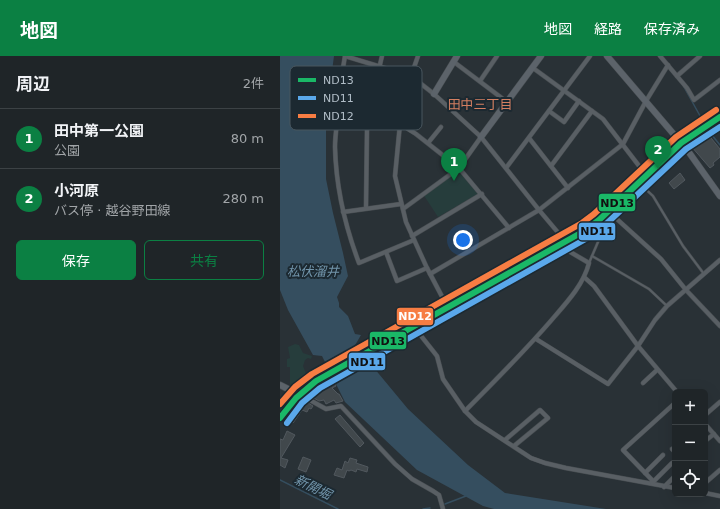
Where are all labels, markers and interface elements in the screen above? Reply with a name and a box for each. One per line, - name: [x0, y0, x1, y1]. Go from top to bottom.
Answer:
- text: 地図: [20, 19, 58, 41]
- text: 地図: [544, 21, 572, 37]
- text: 経路: [594, 21, 622, 37]
- text: 保存済み: [644, 21, 700, 37]
- legend: [290, 66, 422, 130]
- text: 周辺: [16, 74, 50, 94]
- text: ND13: [323, 74, 354, 87]
- text: 2件: [243, 76, 264, 91]
- text: ND11: [323, 92, 354, 105]
- district label: 田中三丁目: [447, 97, 513, 112]
- text: ND12: [323, 110, 354, 123]
- text: 田中第一公園: [54, 122, 144, 140]
- text: 1: [24, 131, 34, 146]
- text: 80 m: [231, 131, 264, 146]
- pin: 2: [645, 136, 671, 169]
- text: 公園: [54, 143, 80, 158]
- pin: 1: [441, 148, 467, 181]
- text: 小河原: [54, 182, 99, 200]
- text: 2: [24, 191, 34, 206]
- text: 280 m: [222, 191, 264, 206]
- line badge: ND13: [598, 193, 636, 212]
- text: ND13: [600, 197, 634, 210]
- text: バス停 · 越谷野田線: [54, 203, 170, 218]
- line badge: ND11: [578, 222, 616, 241]
- text: ND11: [580, 225, 614, 238]
- your location: [453, 230, 473, 250]
- button: 保存: [16, 240, 136, 280]
- button: 共有: [144, 240, 264, 280]
- water label: 松伏溜井: [287, 264, 340, 279]
- line badge: ND12: [396, 307, 434, 326]
- text: ND12: [398, 310, 432, 323]
- line badge: ND13: [369, 331, 407, 350]
- text: ND13: [371, 335, 405, 348]
- line badge: ND11: [348, 352, 386, 371]
- text: ND11: [350, 356, 384, 369]
- map controls: [672, 389, 708, 497]
- button: +: [672, 389, 708, 425]
- button: −: [672, 425, 708, 461]
- button: locate: [672, 461, 708, 497]
- water label: 新開堀: [292, 472, 336, 503]

